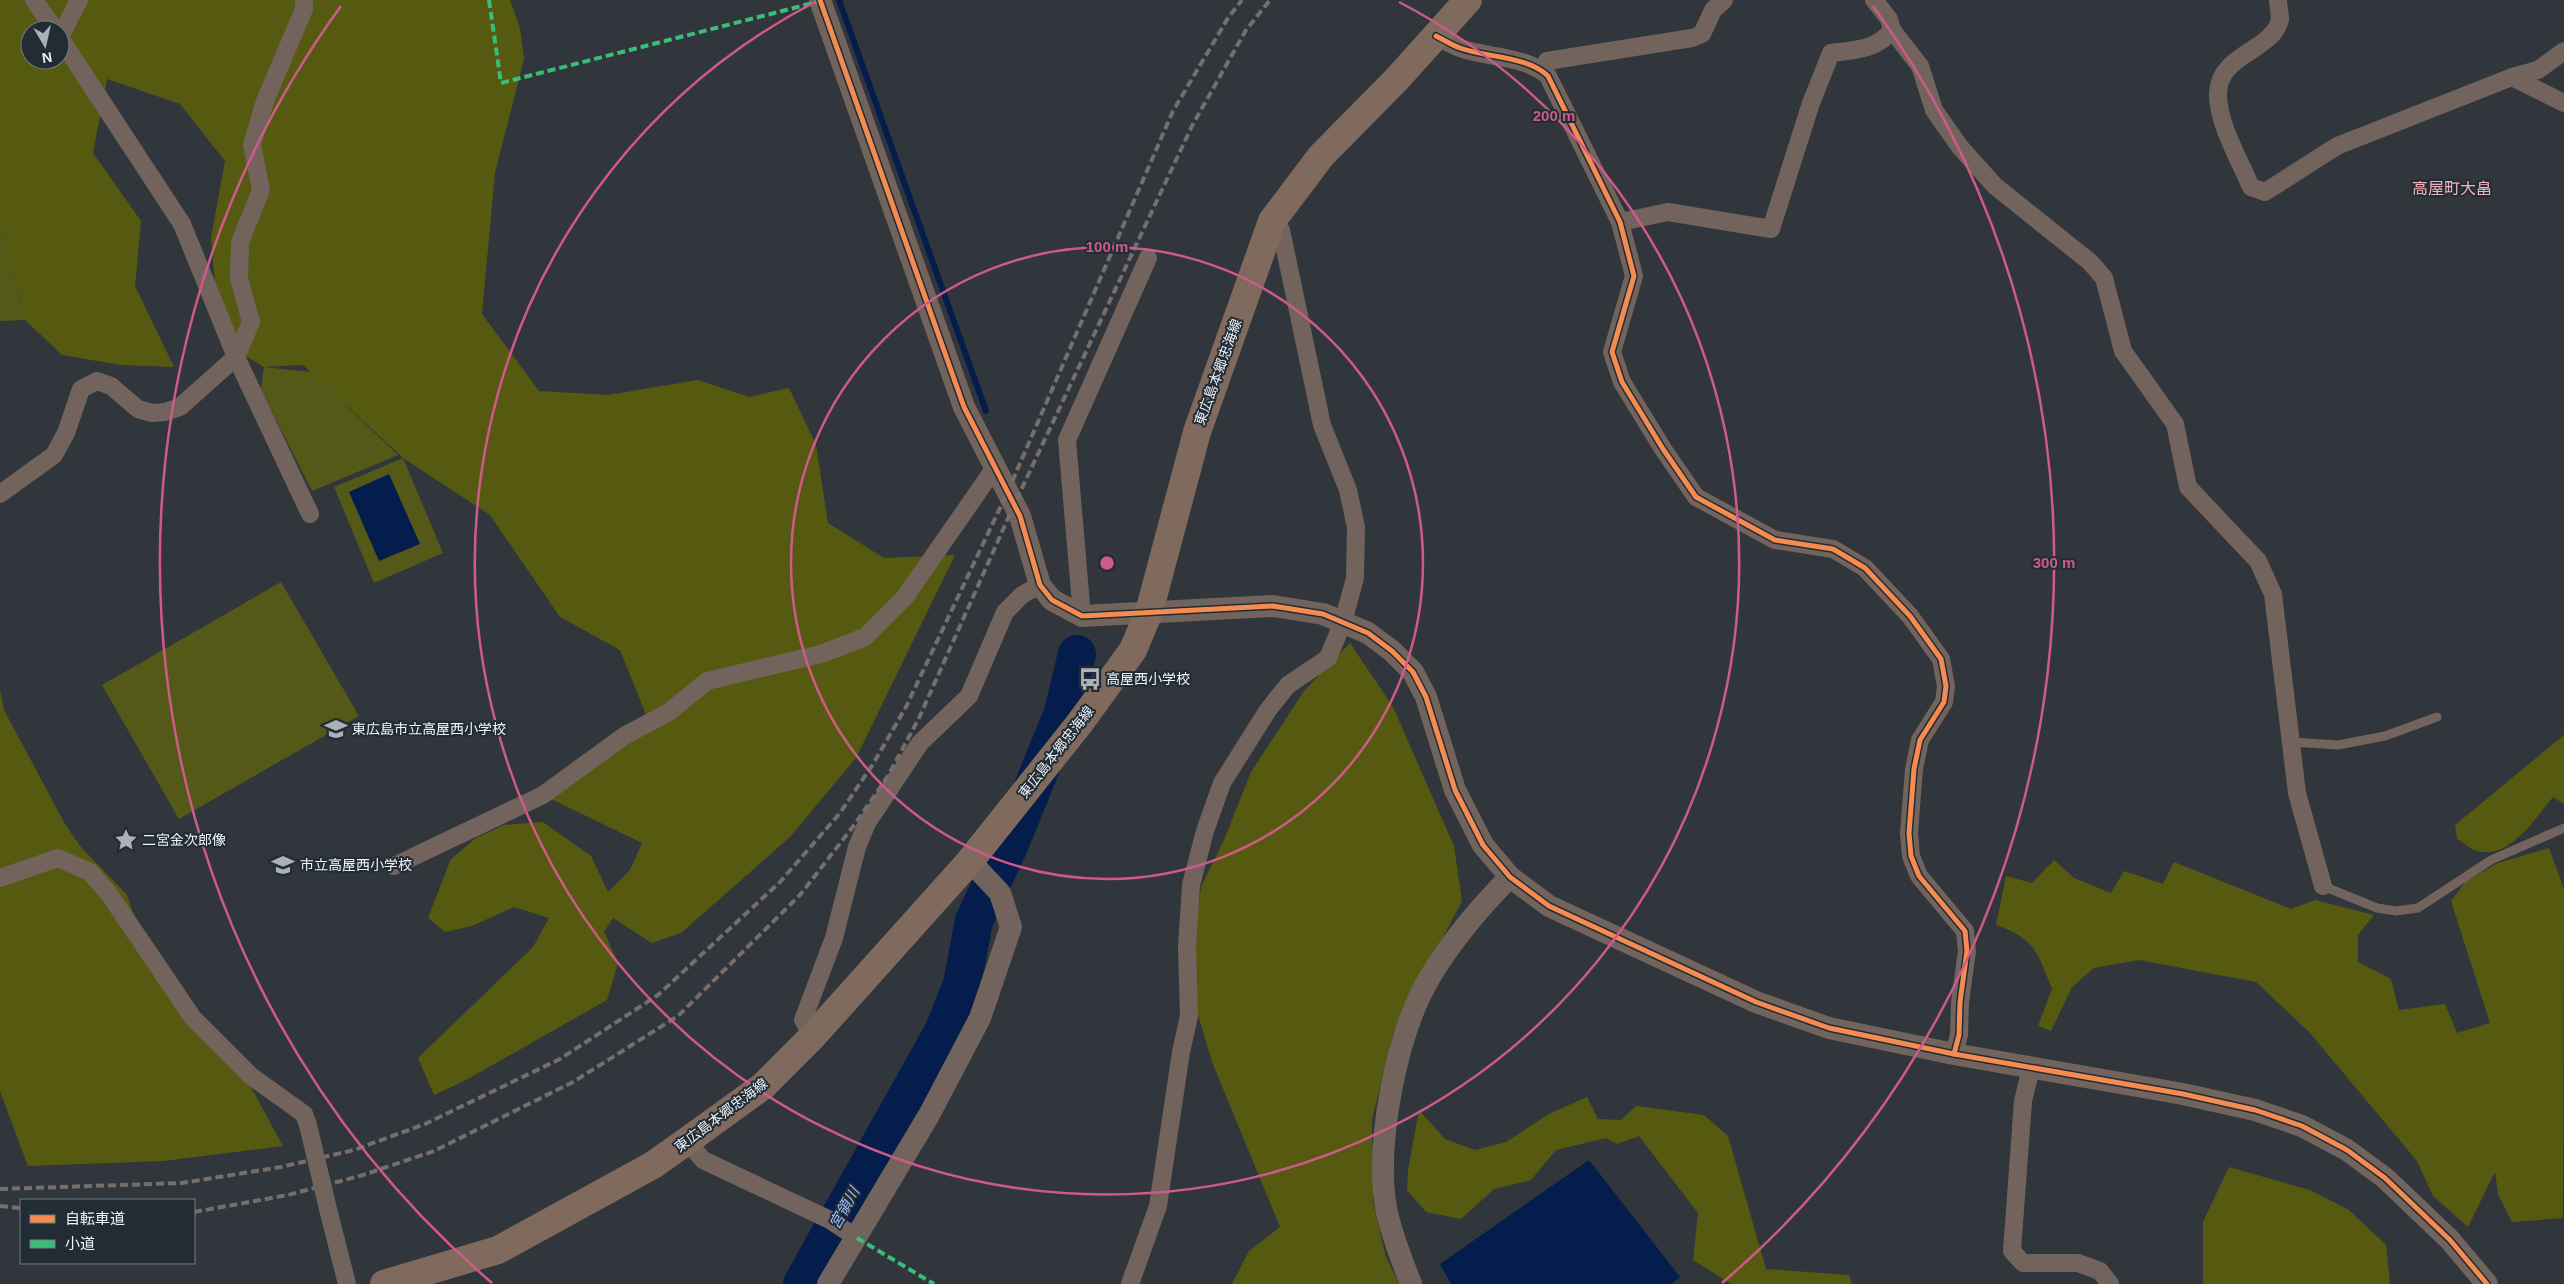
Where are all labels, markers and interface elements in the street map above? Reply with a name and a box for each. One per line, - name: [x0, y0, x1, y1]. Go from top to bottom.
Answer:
- north arrow: [20, 20, 70, 70]
- text: N: [41, 49, 53, 67]
- text: 200 m: [1533, 107, 1575, 124]
- district label: 高屋町大畠: [2412, 180, 2492, 197]
- text: 100 m: [1086, 238, 1128, 255]
- street label: 東広島本郷忠海線: [1191, 317, 1245, 427]
- centre of rings: [1098, 554, 1116, 572]
- text: 300 m: [2033, 554, 2075, 571]
- bus stop icon: 高屋西小学校: [1077, 666, 1103, 692]
- place label: 高屋西小学校: [1106, 671, 1190, 687]
- street label: 東広島本郷忠海線: [1015, 703, 1097, 801]
- school or university icon: 東広島市立高屋西小学校: [323, 716, 349, 742]
- place label: 東広島市立高屋西小学校: [352, 721, 506, 737]
- place icon: 二宮金次郎像: [113, 827, 139, 853]
- place label: 二宮金次郎像: [142, 832, 226, 848]
- school or university icon: 市立高屋西小学校: [270, 852, 296, 878]
- place label: 市立高屋西小学校: [300, 857, 412, 873]
- street label: 東広島本郷忠海線: [671, 1075, 771, 1155]
- water label: 宮領川: [826, 1182, 863, 1232]
- legend: [20, 1199, 195, 1264]
- text: 自転車道: [65, 1210, 125, 1227]
- text: 小道: [65, 1235, 95, 1252]

